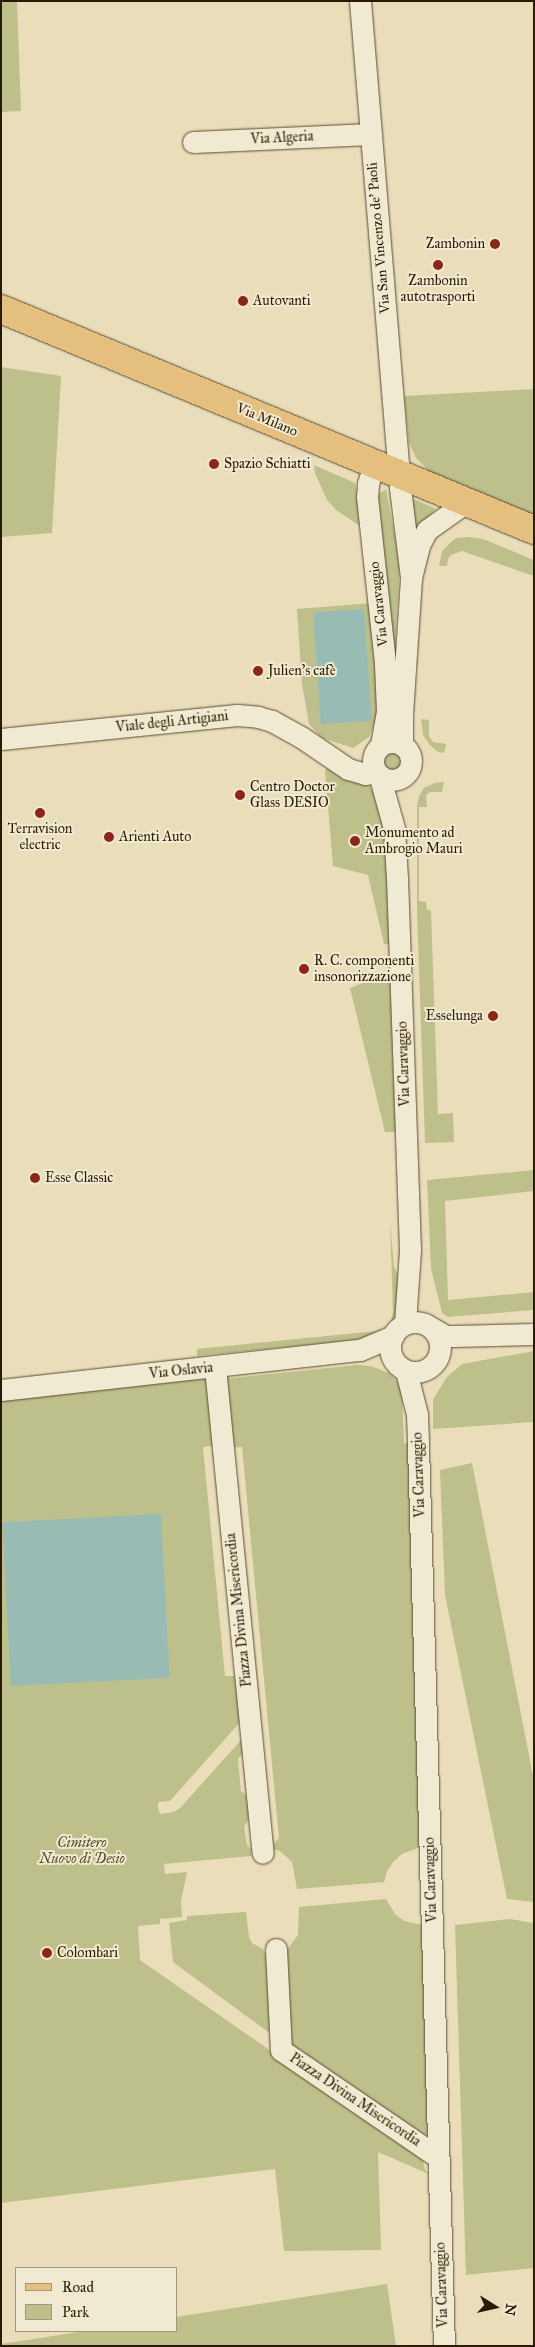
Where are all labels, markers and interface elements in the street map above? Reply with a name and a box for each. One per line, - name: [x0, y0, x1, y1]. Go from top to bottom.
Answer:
- street label: Via Algeria: [250, 128, 314, 148]
- street label: Via San Vincenzo de' Paoli: [364, 162, 394, 314]
- place label: Zambonin: [426, 236, 485, 252]
- marker: Zambonin: [489, 238, 501, 250]
- marker: Zambonin autotrasporti: [432, 259, 444, 271]
- place label: Zambonin autotrasporti: [401, 273, 475, 306]
- place label: Autovanti: [253, 293, 311, 309]
- marker: Autovanti: [237, 295, 249, 307]
- street label: Via Milano: [234, 400, 300, 440]
- place label: Spazio Schiatti: [224, 456, 311, 472]
- marker: Spazio Schiatti: [208, 458, 220, 470]
- street label: Via Caravaggio: [366, 561, 392, 647]
- place label: Julien's cafè: [268, 663, 336, 679]
- marker: Julien's cafè: [252, 665, 264, 677]
- street label: Viale degli Artigiani: [115, 708, 229, 736]
- place label: Centro Doctor Glass DESIO: [250, 779, 335, 812]
- marker: Centro Doctor Glass DESIO: [234, 789, 246, 801]
- marker: Terravision electric: [34, 807, 46, 819]
- place label: Terravision electric: [8, 821, 72, 854]
- place label: Monumento ad Ambrogio Mauri: [365, 825, 463, 858]
- place label: Arienti Auto: [119, 829, 191, 845]
- marker: Arienti Auto: [103, 831, 115, 843]
- marker: Monumento ad Ambrogio Mauri: [349, 835, 361, 847]
- place label: R. C. componenti insonorizzazione: [314, 953, 414, 986]
- marker: R. C. componenti insonorizzazione: [298, 963, 310, 975]
- place label: Esselunga: [426, 1008, 483, 1024]
- marker: Esselunga: [487, 1010, 499, 1022]
- street label: Via Caravaggio: [394, 1021, 414, 1107]
- place label: Esse Classic: [45, 1170, 113, 1186]
- marker: Esse Classic: [29, 1172, 41, 1184]
- street label: Via Oslavia: [148, 1359, 214, 1383]
- street label: Via Caravaggio: [409, 1432, 429, 1518]
- street label: Piazza Divina Misericordia: [223, 1532, 255, 1688]
- park label: Cimitero Nuovo di Desio: [39, 1835, 125, 1868]
- street label: Via Caravaggio: [421, 1837, 441, 1923]
- place label: Colombari: [57, 1945, 118, 1961]
- marker: Colombari: [41, 1947, 53, 1959]
- street label: Piazza Divina Misericordia: [286, 2050, 424, 2150]
- street label: Via Caravaggio: [432, 2242, 452, 2328]
- legend: [15, 2267, 178, 2332]
- text: Road: [62, 2278, 94, 2296]
- north arrow: [470, 2282, 520, 2332]
- text: N: [501, 2302, 520, 2317]
- text: Park: [62, 2303, 89, 2321]

